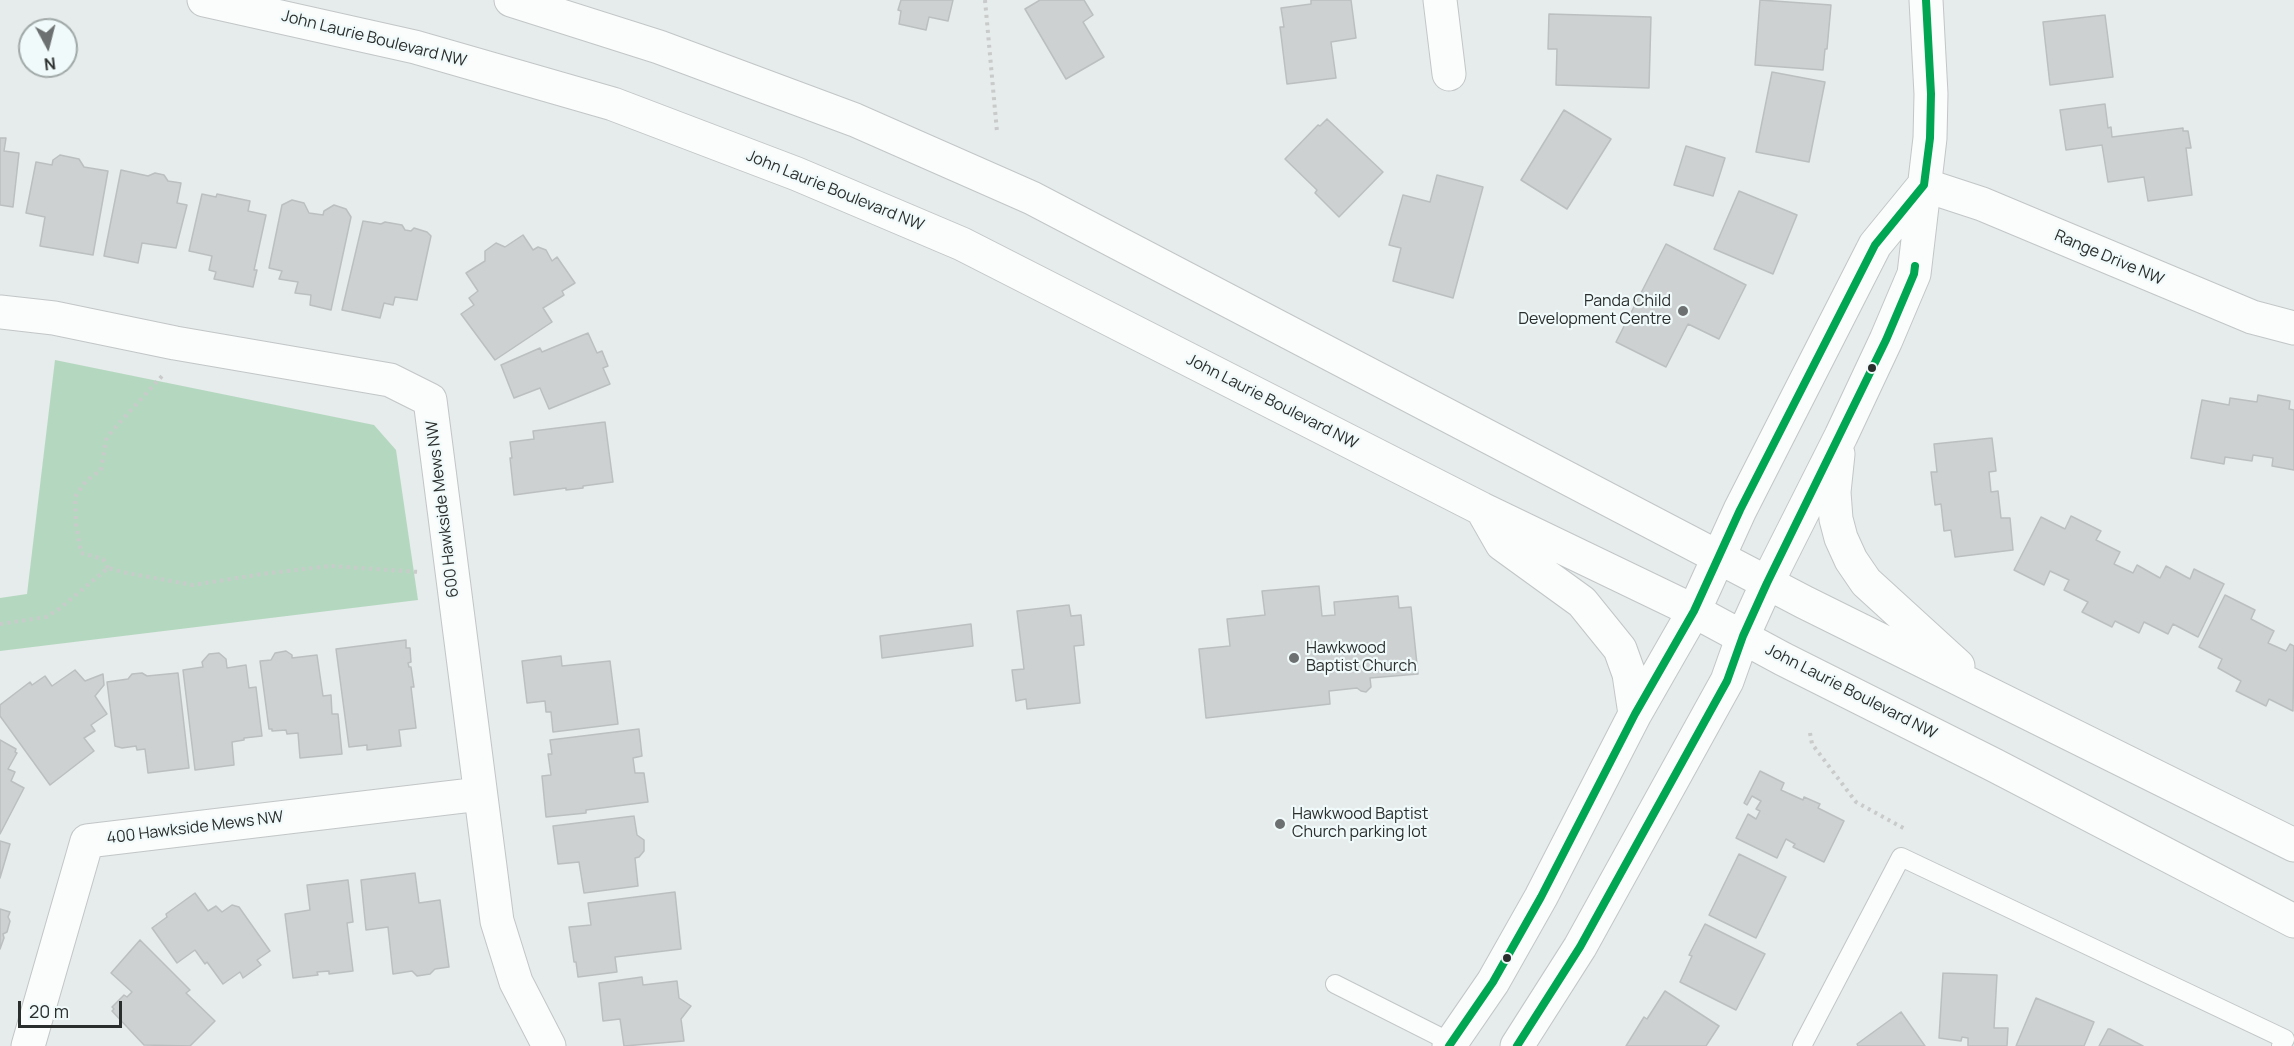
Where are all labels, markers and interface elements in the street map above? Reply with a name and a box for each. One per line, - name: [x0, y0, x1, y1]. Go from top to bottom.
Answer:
- street label: John Laurie Boulevard NW: [280, 7, 468, 71]
- north arrow: [18, 18, 78, 78]
- text: N: [43, 52, 57, 75]
- street label: John Laurie Boulevard NW: [743, 147, 927, 235]
- street label: Range Drive NW: [2051, 226, 2167, 290]
- place label: Panda Child Development Centre: [1518, 292, 1671, 330]
- marker: Panda Child Development Centre: [1676, 304, 1690, 318]
- street label: John Laurie Boulevard NW: [1183, 350, 1361, 454]
- unlabelled marker: [1866, 362, 1878, 374]
- street label: 600 Hawkside Mews NW: [423, 419, 463, 599]
- place label: Hawkwood Baptist Church: [1306, 639, 1417, 677]
- street label: John Laurie Boulevard NW: [1762, 640, 1940, 744]
- marker: Hawkwood Baptist Church: [1287, 651, 1301, 665]
- place label: Hawkwood Baptist Church parking lot: [1292, 805, 1428, 843]
- street label: 400 Hawkside Mews NW: [106, 808, 284, 848]
- marker: Hawkwood Baptist Church parking lot: [1273, 817, 1287, 831]
- unlabelled marker: [1501, 952, 1513, 964]
- scale bar: [21, 989, 124, 1027]
- text: 20 m: [29, 999, 69, 1023]

